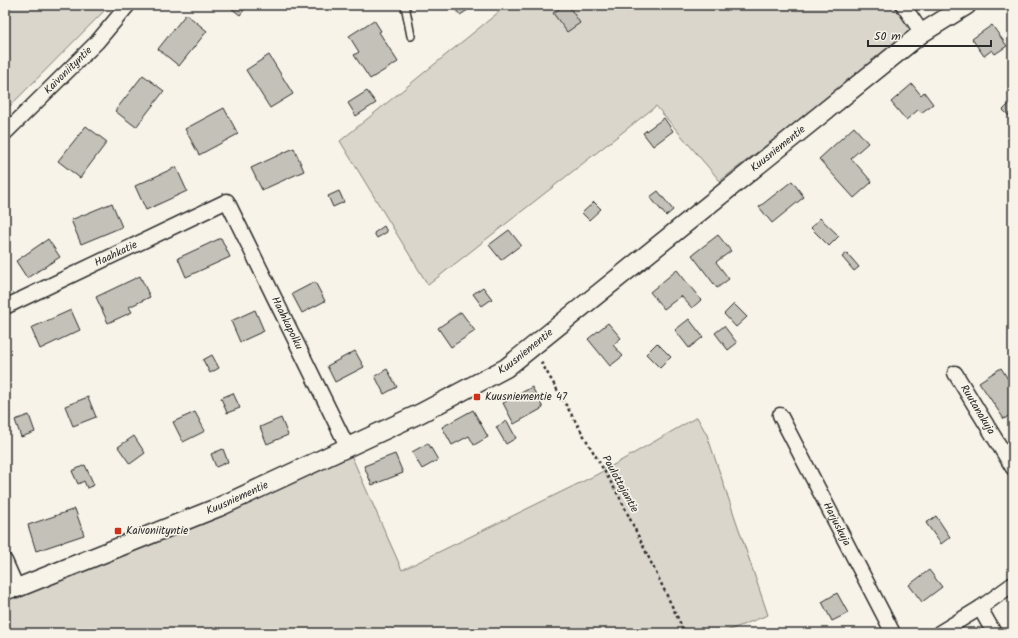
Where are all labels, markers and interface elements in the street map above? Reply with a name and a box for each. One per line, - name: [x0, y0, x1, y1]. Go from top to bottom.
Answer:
- scale bar: [868, 22, 991, 48]
- text: 50 m: [874, 27, 901, 46]
- street label: Kaivoniityntie: [40, 42, 97, 99]
- street label: Kuusniementie: [747, 121, 810, 177]
- street label: Haahkatie: [91, 236, 141, 272]
- street label: Haahkapolku: [266, 293, 308, 353]
- street label: Kuusniementie: [495, 324, 557, 380]
- street label: Ruutanakuja: [955, 381, 1000, 438]
- place label: Kuusniementie 47: [485, 388, 568, 406]
- marker: Kuusniementie 47: [472, 392, 482, 402]
- street label: Paulottajantie: [597, 452, 643, 516]
- street label: Kuusniementie: [204, 476, 272, 520]
- street label: Harjuskuja: [818, 499, 856, 549]
- place label: Kaivoniityntie: [126, 522, 188, 540]
- marker: Kaivoniityntie: [113, 526, 123, 536]

